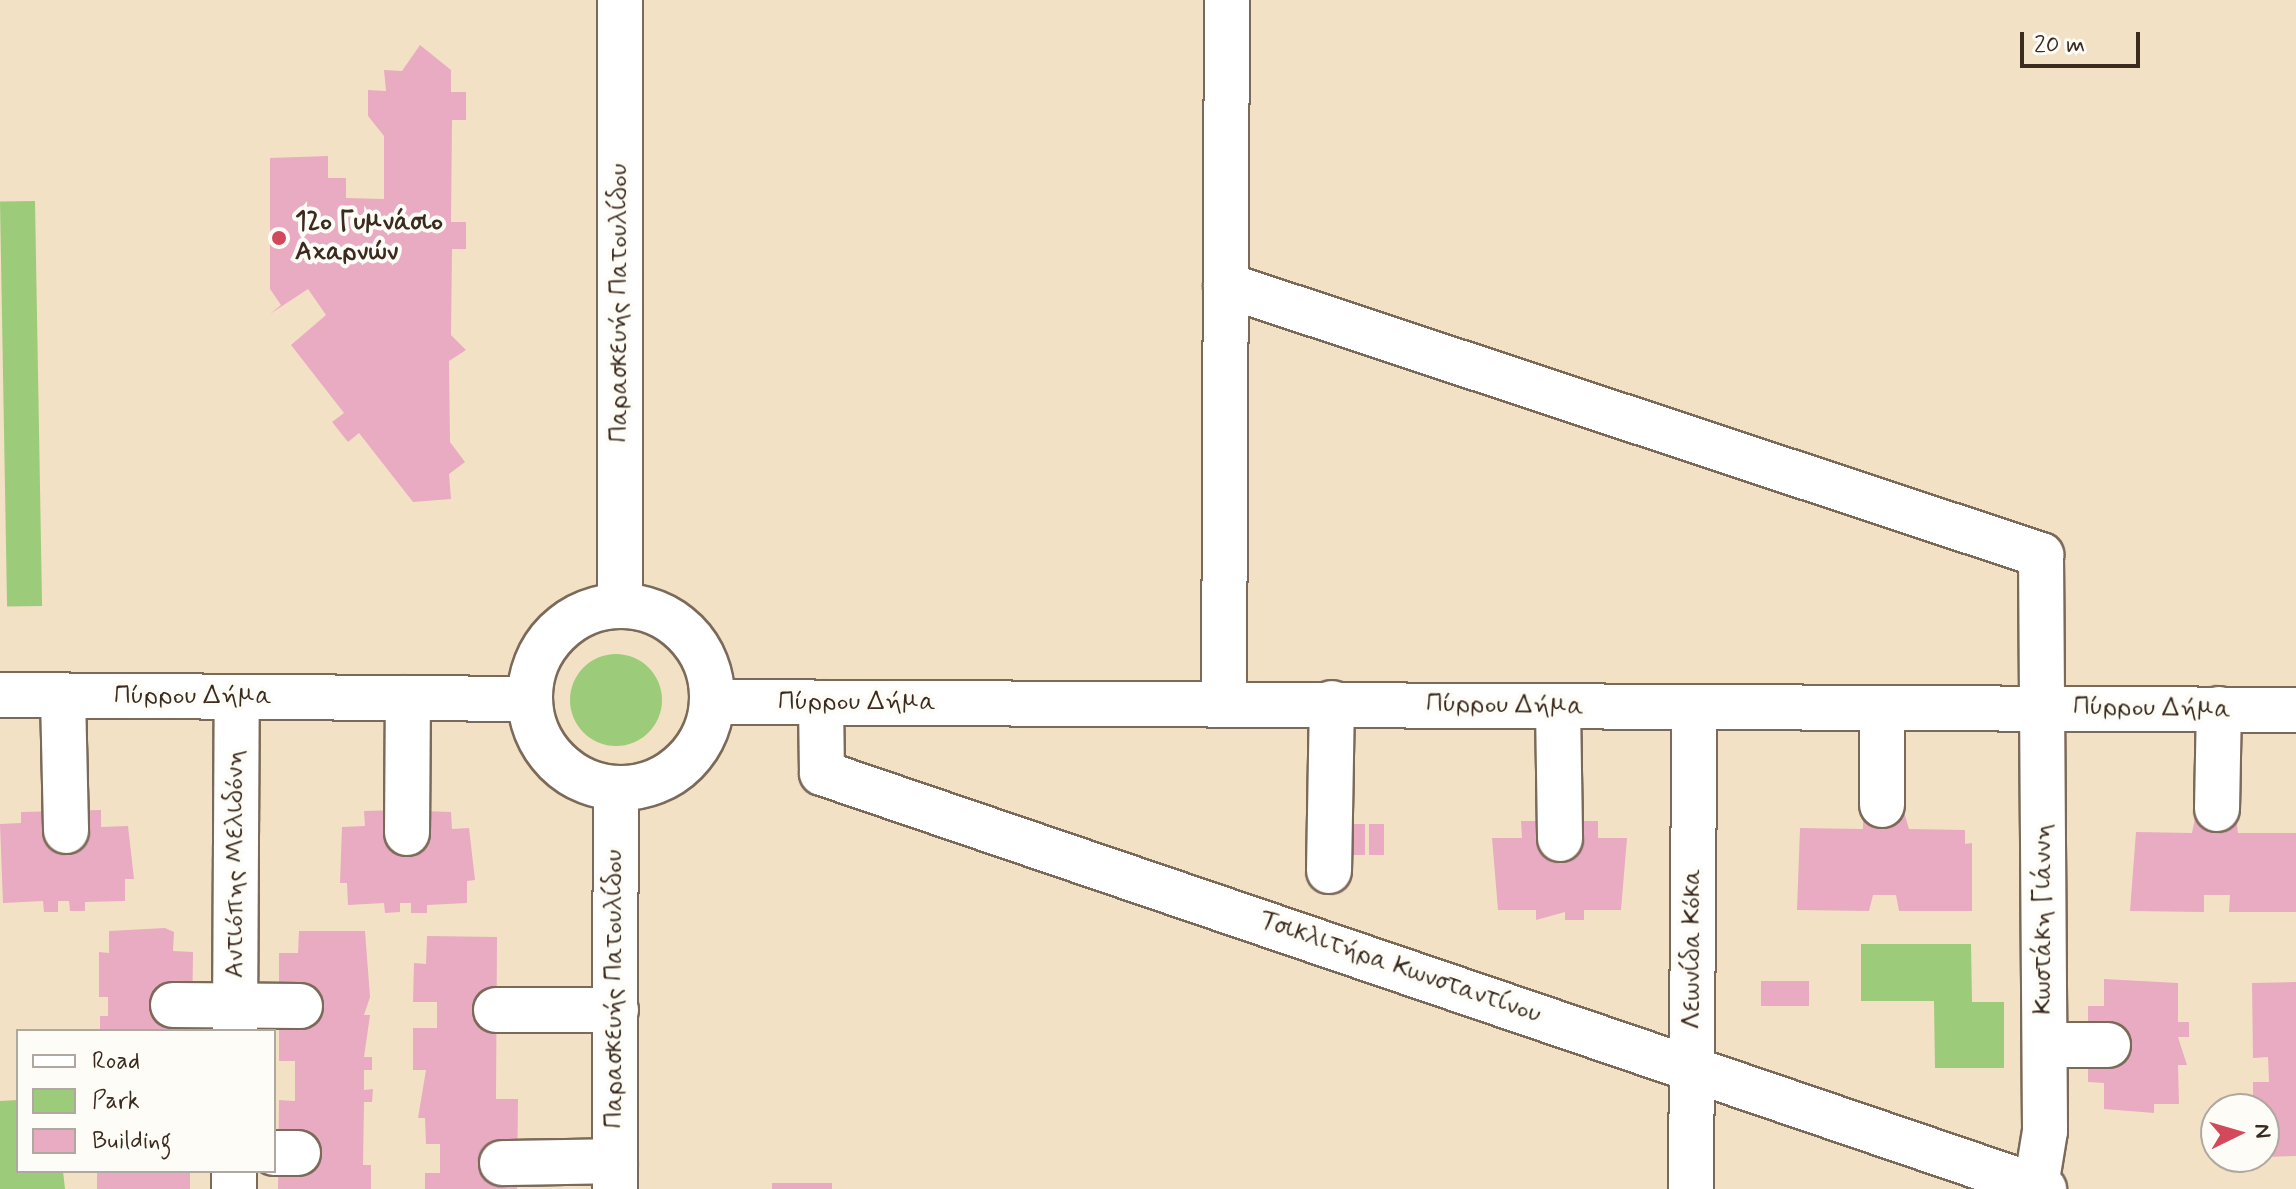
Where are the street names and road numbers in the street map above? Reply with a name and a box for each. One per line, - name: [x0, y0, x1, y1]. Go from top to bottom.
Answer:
- street label: Παρασκευής Πατουλίδου: [604, 164, 636, 442]
- street label: Πύρρου Δήμα: [114, 681, 272, 713]
- street label: Πύρρου Δήμα: [778, 687, 936, 719]
- street label: Πύρρου Δήμα: [1426, 689, 1584, 723]
- street label: Πύρρου Δήμα: [2073, 692, 2231, 726]
- street label: Αντιόπης Μελιδόνη: [220, 750, 252, 978]
- street label: Κωστάκη Γιάννη: [2028, 823, 2060, 1015]
- street label: Παρασκευής Πατουλίδου: [599, 850, 631, 1128]
- street label: Λεωνίδα Κόκα: [1677, 868, 1709, 1030]
- street label: Τσικλιτήρα Κωνσταντίνου: [1255, 905, 1545, 1031]

